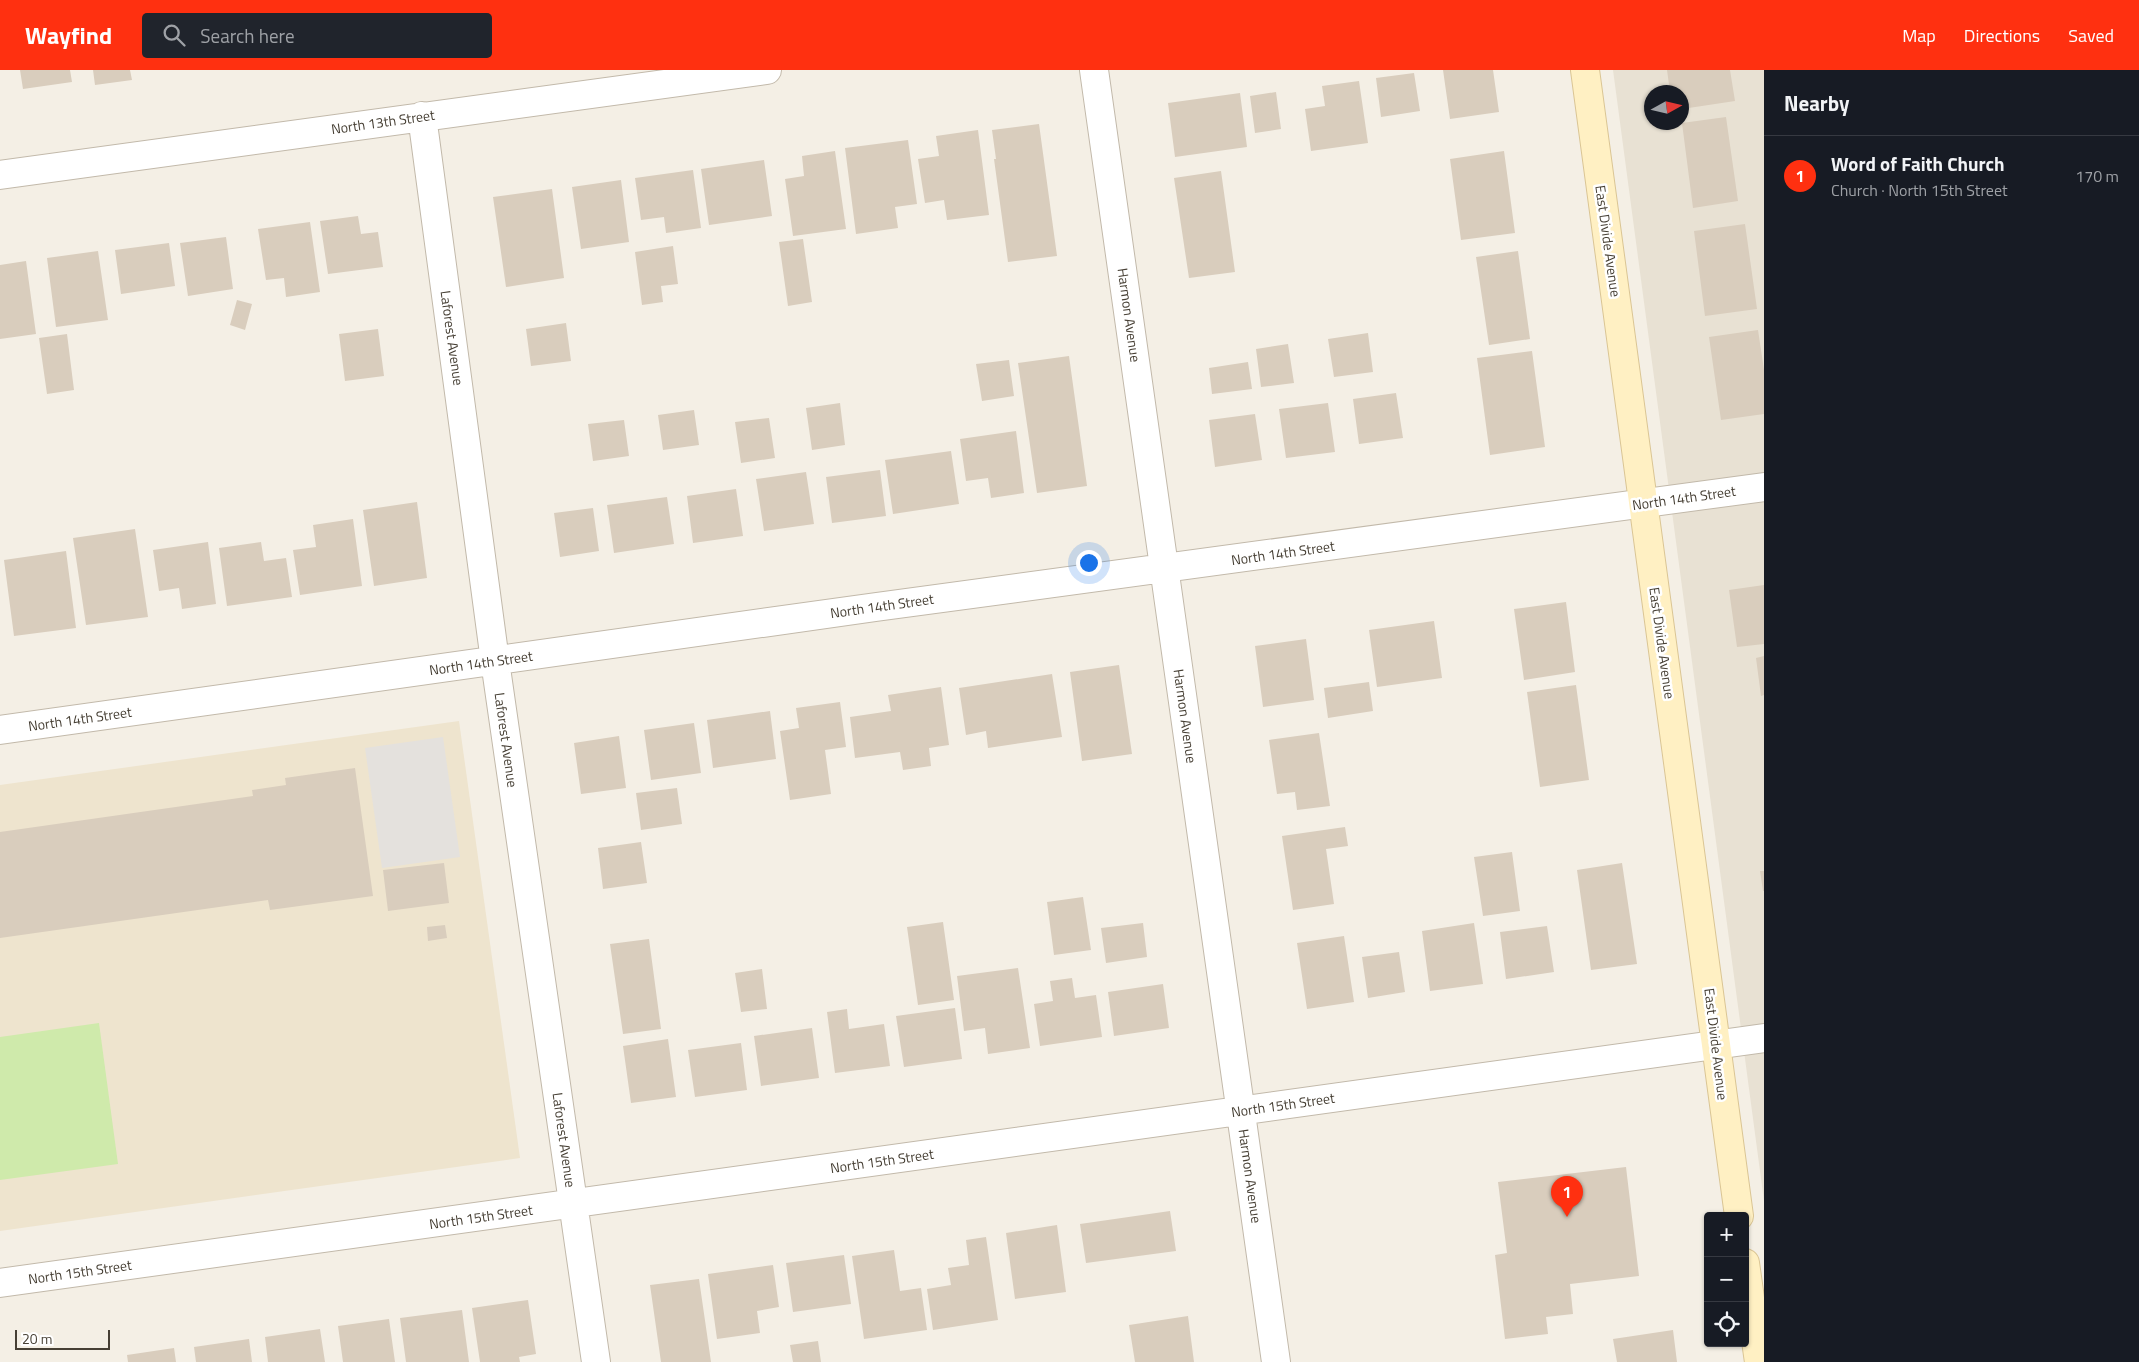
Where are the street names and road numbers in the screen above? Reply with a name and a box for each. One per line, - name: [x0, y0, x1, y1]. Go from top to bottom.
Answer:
- street label: North 13th Street: [330, 104, 436, 139]
- street label: East Divide Avenue: [1590, 184, 1627, 298]
- street label: Harmon Avenue: [1113, 267, 1146, 363]
- street label: Laforest Avenue: [435, 289, 470, 387]
- street label: North 14th Street: [1631, 480, 1737, 515]
- street label: North 14th Street: [1230, 535, 1336, 570]
- street label: East Divide Avenue: [1644, 586, 1681, 700]
- street label: North 14th Street: [829, 588, 935, 623]
- street label: North 14th Street: [428, 645, 534, 680]
- street label: Harmon Avenue: [1169, 668, 1202, 764]
- street label: Laforest Avenue: [489, 691, 524, 789]
- street label: North 14th Street: [27, 701, 133, 736]
- street label: East Divide Avenue: [1699, 987, 1734, 1101]
- street label: North 15th Street: [1230, 1087, 1336, 1122]
- street label: Laforest Avenue: [547, 1091, 582, 1189]
- street label: Harmon Avenue: [1234, 1128, 1267, 1224]
- street label: North 15th Street: [829, 1143, 935, 1178]
- street label: North 15th Street: [428, 1199, 534, 1234]
- street label: North 15th Street: [27, 1254, 133, 1289]

